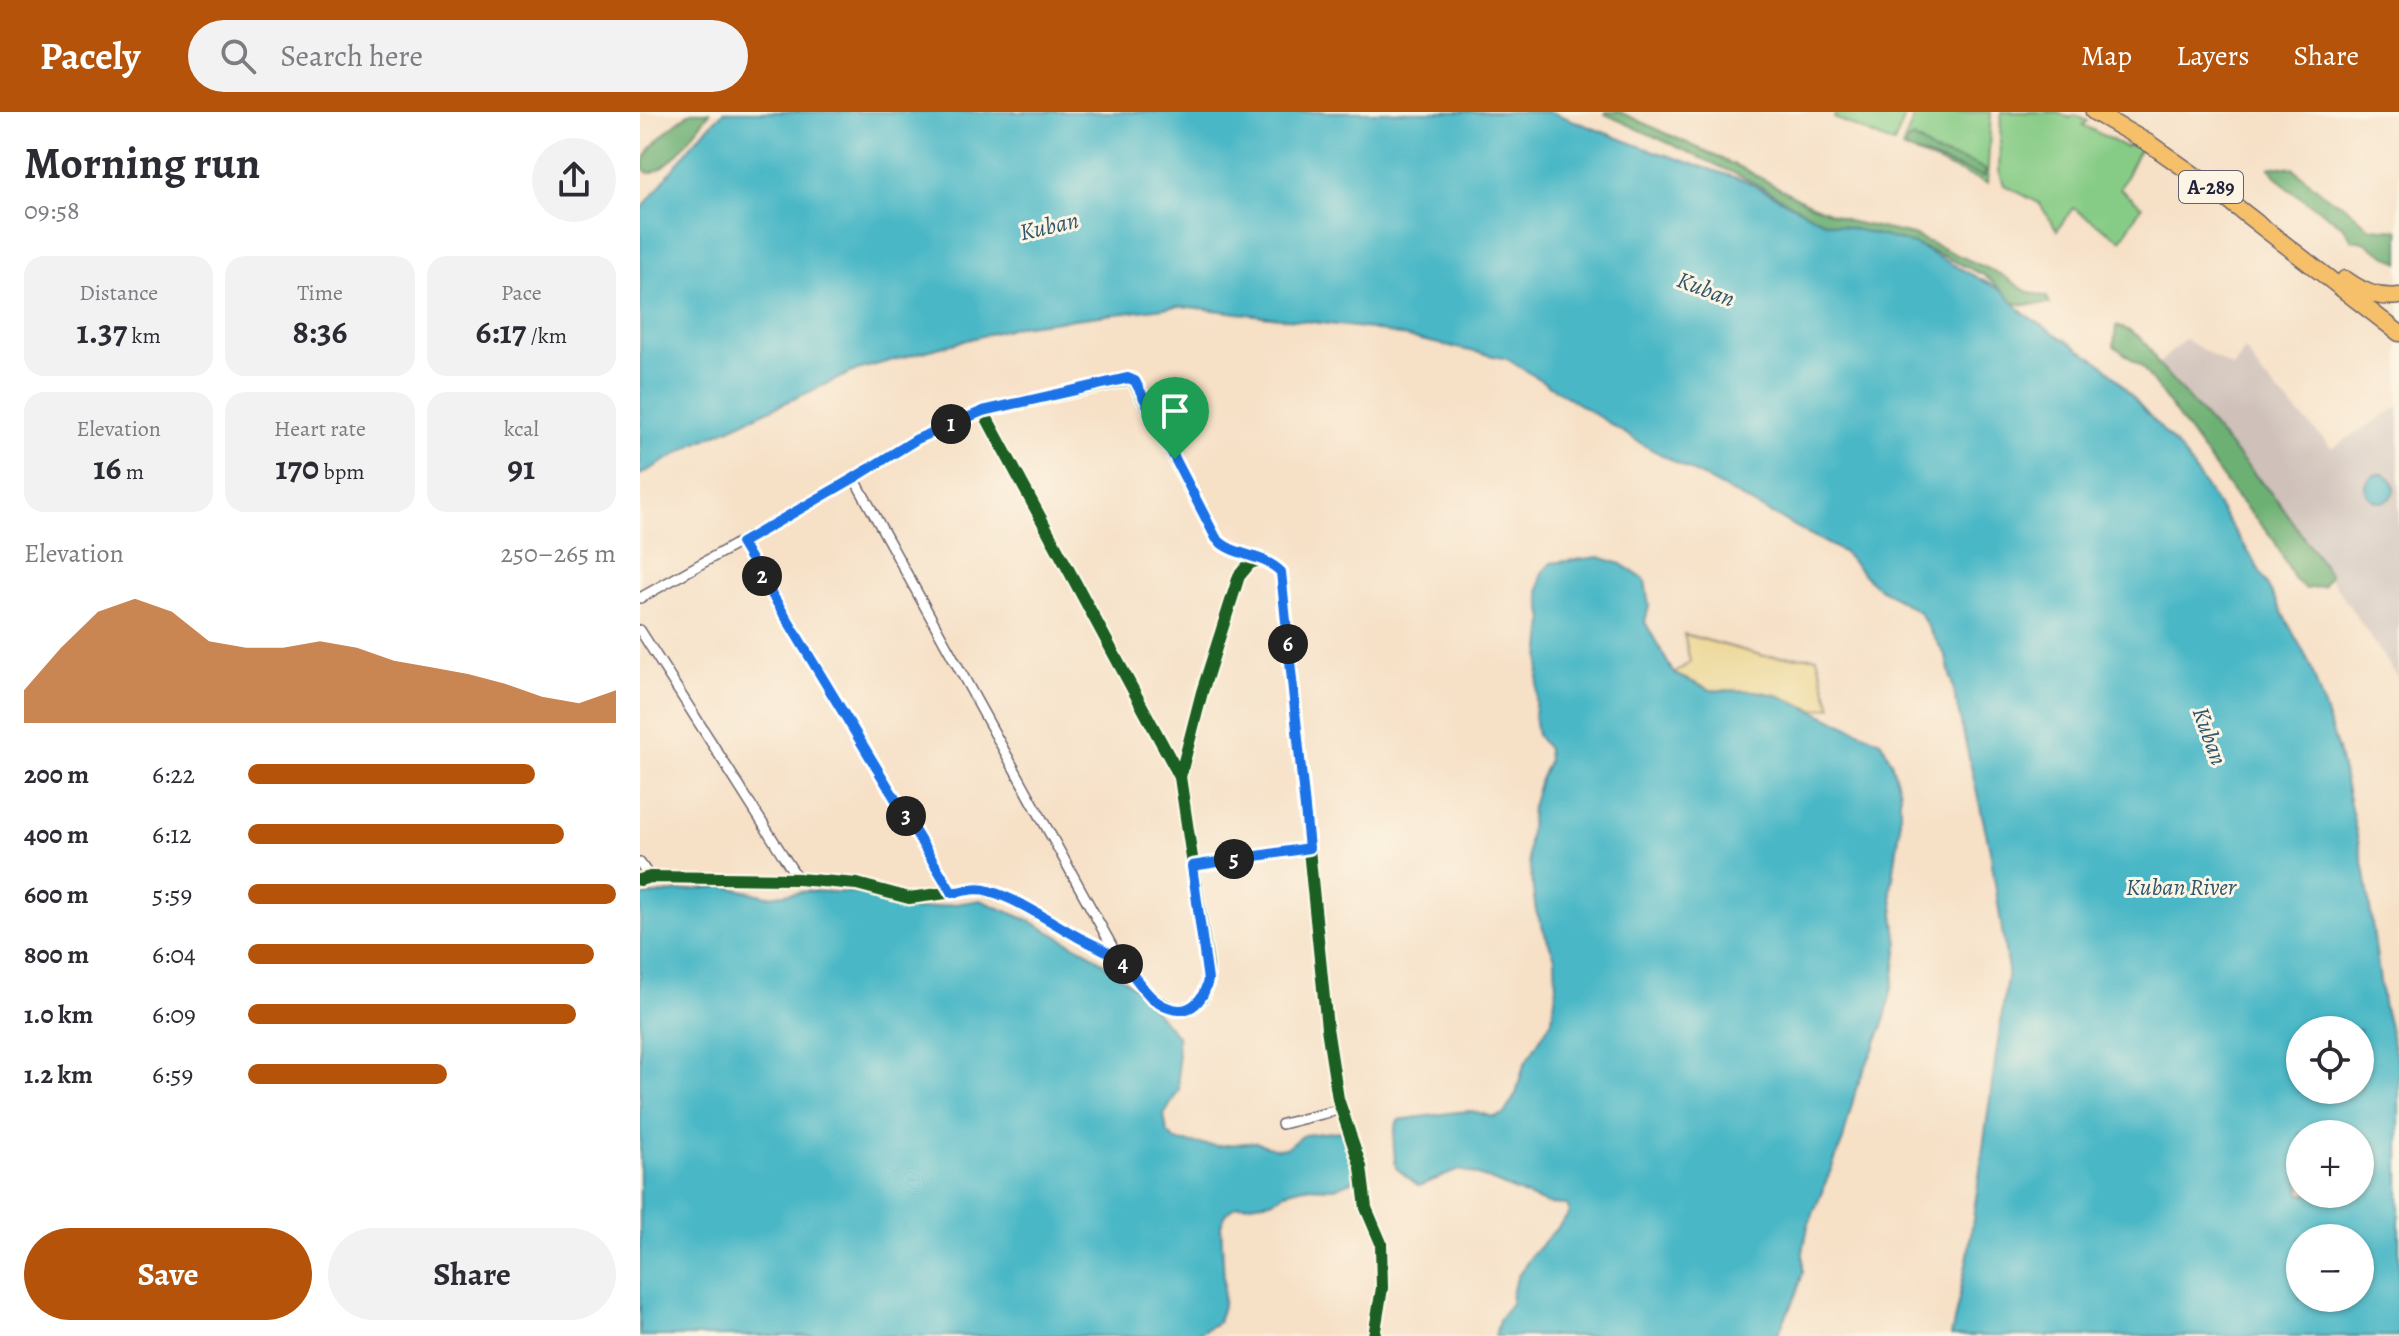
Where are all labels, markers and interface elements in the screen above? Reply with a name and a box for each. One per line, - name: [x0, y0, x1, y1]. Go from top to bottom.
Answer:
- search box: [188, 20, 748, 92]
- text: Pacely: [40, 30, 140, 82]
- icon: search: [216, 34, 260, 78]
- text: Search here: [280, 36, 423, 76]
- text: Map: [2081, 37, 2132, 75]
- text: Layers: [2176, 37, 2249, 75]
- text: Share: [2293, 37, 2359, 75]
- text: Morning run: [24, 133, 260, 193]
- button: share: [532, 138, 616, 222]
- road number: А-289: [2179, 171, 2243, 203]
- text: 09:58: [24, 193, 80, 228]
- water label: Kuban: [1016, 204, 1082, 248]
- water label: Kuban: [1672, 263, 1740, 315]
- text: Distance: [79, 278, 158, 308]
- text: Time: [297, 278, 343, 308]
- text: Pace: [501, 278, 542, 308]
- text: 1.37: [77, 308, 127, 355]
- text: 8:36: [293, 308, 347, 355]
- text: 6:17: [476, 308, 526, 355]
- text: km: [127, 321, 161, 351]
- text: /km: [526, 321, 567, 351]
- pin: [1141, 377, 1209, 459]
- icon: arrive: [1153, 389, 1197, 433]
- pin: 1: [931, 404, 971, 444]
- text: 1: [947, 409, 955, 439]
- text: Elevation: [76, 414, 161, 444]
- text: Heart rate: [274, 414, 366, 444]
- text: kcal: [504, 414, 539, 444]
- text: 16: [93, 444, 121, 491]
- text: 170: [275, 444, 319, 491]
- text: 91: [507, 444, 535, 491]
- text: m: [121, 457, 144, 487]
- text: bpm: [319, 457, 365, 487]
- text: Elevation: [24, 536, 124, 571]
- text: 250–265 m: [500, 536, 616, 571]
- pin: 2: [742, 556, 782, 596]
- text: 2: [757, 561, 767, 591]
- pin: 6: [1268, 624, 1308, 664]
- text: 6: [1283, 629, 1293, 659]
- water label: Kuban: [2185, 703, 2235, 770]
- text: 200 m: [24, 757, 89, 792]
- text: 6:22: [152, 757, 195, 792]
- pin: 3: [886, 796, 926, 836]
- text: 3: [901, 801, 911, 831]
- text: 400 m: [24, 817, 89, 852]
- text: 6:12: [152, 817, 191, 852]
- pin: 5: [1214, 839, 1254, 879]
- text: 5: [1229, 844, 1239, 874]
- water label: Kuban River: [2126, 871, 2237, 903]
- text: 600 m: [24, 877, 89, 912]
- text: 5:59: [152, 877, 192, 912]
- text: 800 m: [24, 937, 89, 972]
- text: 6:04: [152, 937, 196, 972]
- pin: 4: [1103, 944, 1143, 984]
- text: 4: [1118, 949, 1128, 979]
- text: 1.0 km: [24, 997, 93, 1032]
- text: 6:09: [152, 997, 196, 1032]
- map controls: [2286, 1016, 2374, 1312]
- button: locate: [2286, 1016, 2374, 1104]
- text: 1.2 km: [24, 1057, 93, 1092]
- text: 6:59: [152, 1057, 193, 1092]
- button: +: [2286, 1120, 2374, 1208]
- button: −: [2286, 1224, 2374, 1312]
- button: Save: [24, 1228, 312, 1320]
- button: Share: [328, 1228, 616, 1320]

